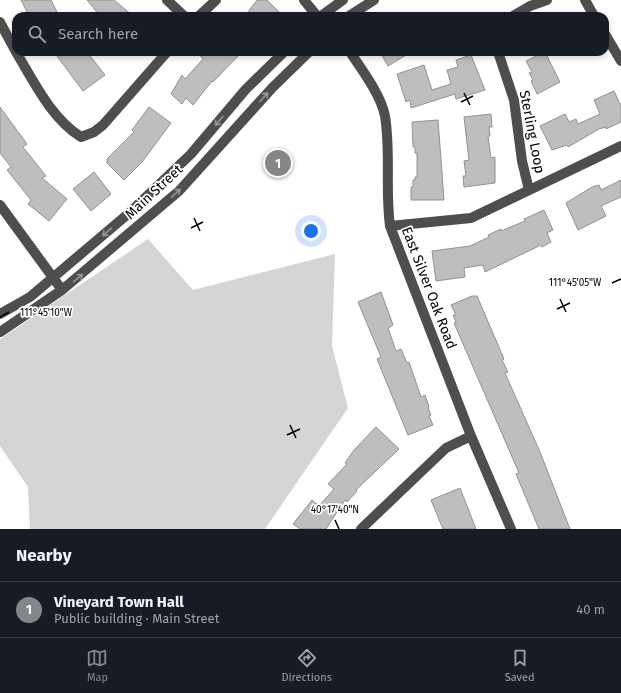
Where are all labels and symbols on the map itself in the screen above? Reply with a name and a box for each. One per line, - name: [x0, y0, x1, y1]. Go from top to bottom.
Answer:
- street label: Sterling Loop: [516, 89, 548, 175]
- one-way arrow: [259, 92, 269, 102]
- one-way arrow: [214, 116, 223, 127]
- pin: 1: [265, 148, 291, 178]
- street label: Main Street: [122, 160, 187, 223]
- one-way arrow: [171, 188, 181, 198]
- your location: [301, 221, 321, 241]
- street label: East Silver Oak Road: [398, 224, 460, 352]
- one-way arrow: [102, 228, 112, 237]
- one-way arrow: [72, 273, 83, 282]
- text: 111°45'05"W: [549, 277, 602, 289]
- text: 111°45'10"W: [20, 307, 73, 319]
- text: 40°17'40"N: [311, 504, 359, 516]

